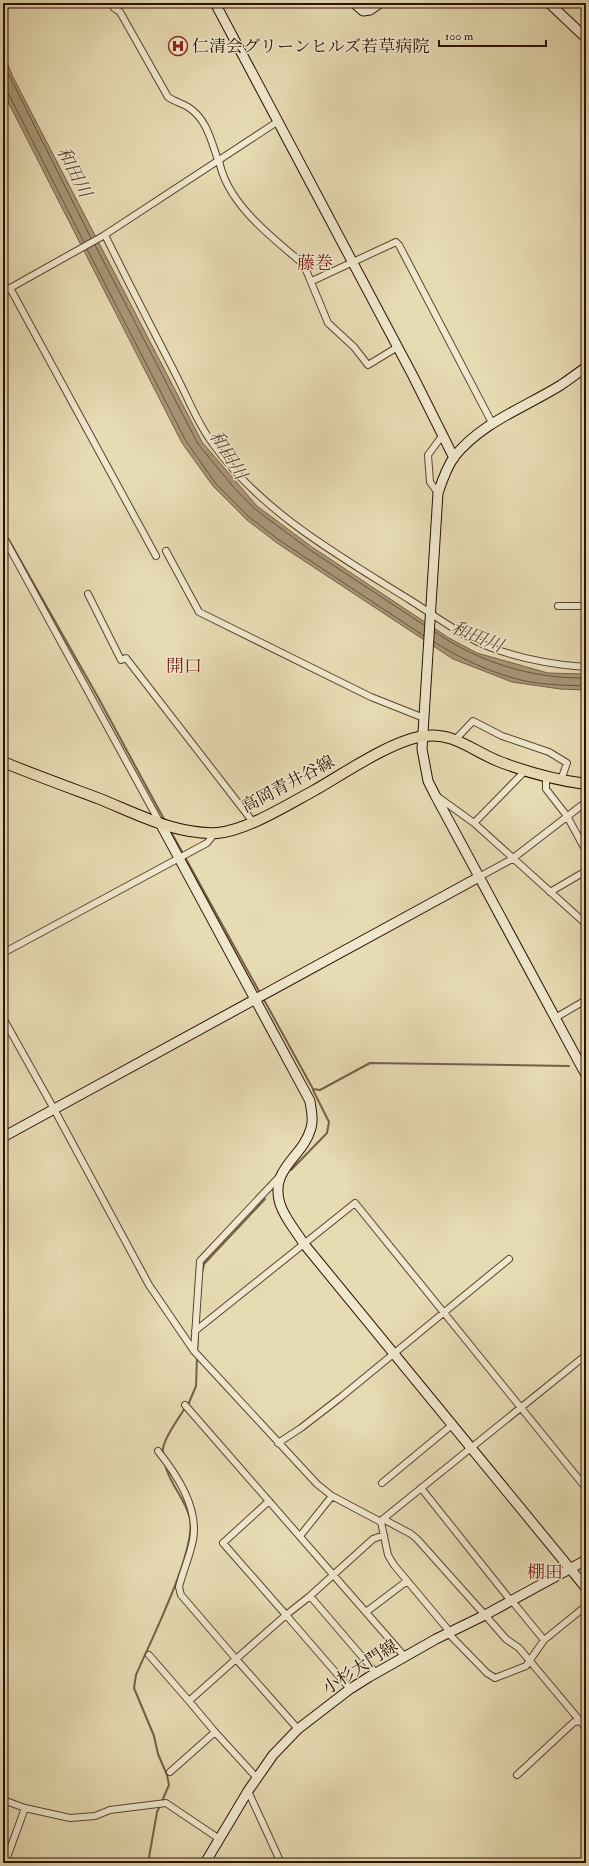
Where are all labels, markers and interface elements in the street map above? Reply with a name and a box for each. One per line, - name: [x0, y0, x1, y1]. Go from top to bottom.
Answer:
- scale bar: [439, 22, 546, 48]
- text: 100 m: [445, 29, 474, 44]
- hospital icon: 仁清会グリーンヒルズ若草病院: [167, 35, 189, 57]
- place label: 仁清会グリーンヒルズ若草病院: [192, 36, 429, 57]
- water label: 和田川: [51, 143, 97, 203]
- district label: 藤巻: [297, 252, 333, 275]
- water label: 和田川: [204, 426, 253, 486]
- water label: 和田川: [448, 616, 508, 659]
- district label: 開口: [166, 655, 202, 678]
- street label: 高岡青井谷線: [238, 751, 338, 817]
- district label: 棚田: [527, 1561, 563, 1584]
- street label: 小杉大門線: [319, 1635, 401, 1699]

